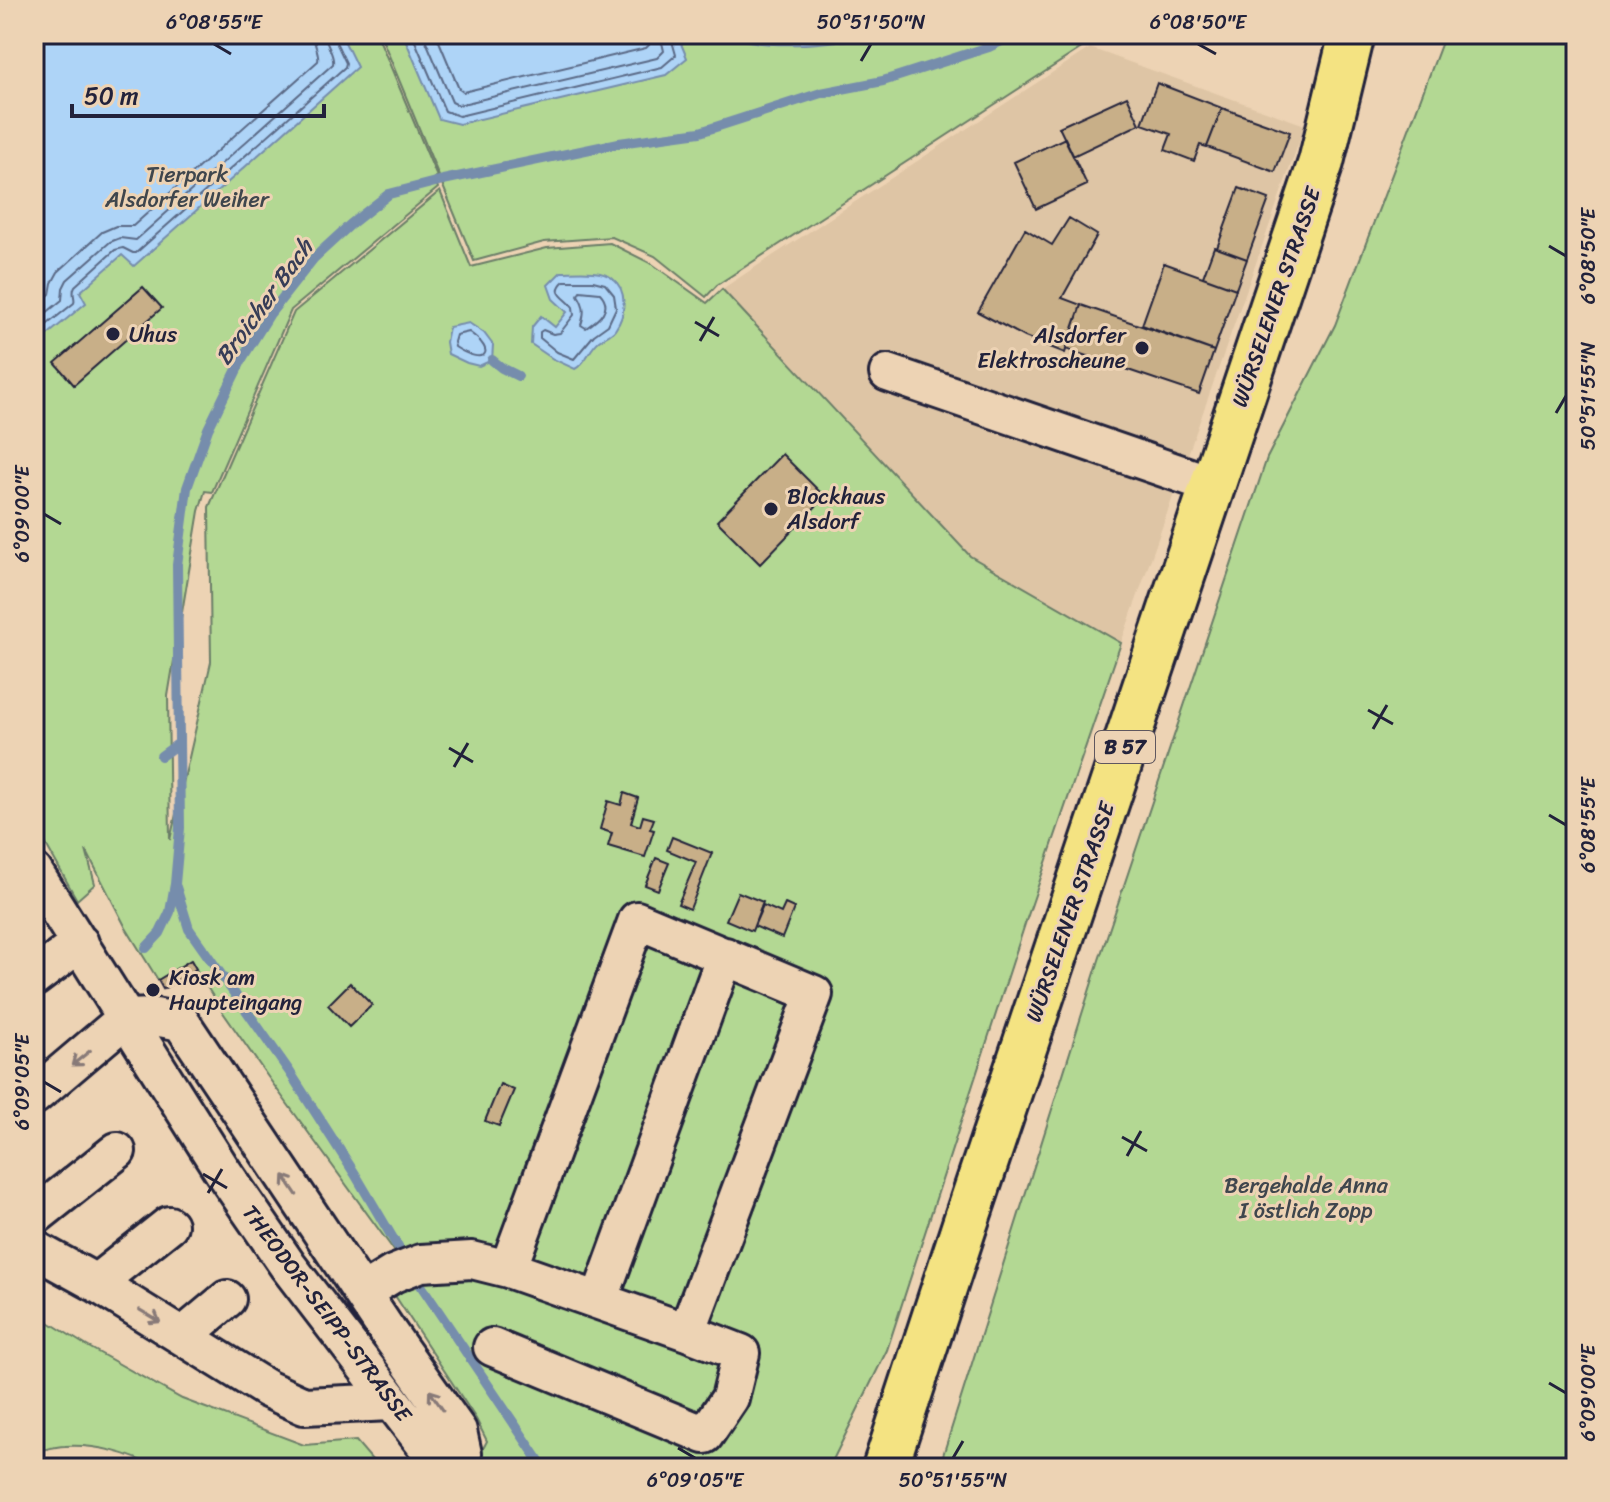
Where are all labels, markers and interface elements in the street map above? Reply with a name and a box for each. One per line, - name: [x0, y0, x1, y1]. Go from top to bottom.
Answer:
- text: 6°08'55"E: [166, 5, 264, 40]
- text: 50°51'50"N: [817, 5, 925, 40]
- text: 6°08'50"E: [1150, 5, 1248, 40]
- scale bar: [72, 68, 324, 118]
- text: 50 m: [84, 75, 139, 117]
- park label: Tierpark Alsdorfer Weiher: [104, 155, 271, 219]
- street label: WÜRSELENER STRASSE: [1220, 180, 1333, 412]
- text: 6°08'50"E: [1571, 206, 1606, 304]
- water label: Broicher Bach: [204, 228, 326, 374]
- place label: Uhus: [129, 315, 178, 354]
- place label: Alsdorfer Elektroscheune: [977, 316, 1127, 380]
- marker: Uhus: [104, 325, 122, 343]
- marker: Alsdorfer Elektroscheune: [1133, 339, 1151, 357]
- text: 50°51'55"N: [1571, 342, 1606, 450]
- text: 6°09'00"E: [5, 464, 40, 562]
- place label: Blockhaus Alsdorf: [786, 477, 886, 541]
- marker: Blockhaus Alsdorf: [762, 500, 780, 518]
- road number: B 57: [1095, 731, 1155, 763]
- text: 6°08'55"E: [1571, 775, 1606, 873]
- street label: WÜRSELENER STRASSE: [1014, 795, 1127, 1027]
- place label: Kiosk am Haupteingang: [169, 958, 302, 1022]
- marker: Kiosk am Haupteingang: [144, 981, 162, 999]
- text: 6°09'05"E: [5, 1032, 40, 1130]
- one-way arrow: [71, 1049, 91, 1067]
- park label: Bergehalde Anna I östlich Zopp: [1224, 1166, 1389, 1230]
- one-way arrow: [282, 1175, 298, 1197]
- street label: THEODOR-SEIPP-STRASSE: [232, 1196, 423, 1432]
- one-way arrow: [138, 1308, 161, 1324]
- text: 6°09'00"E: [1571, 1343, 1606, 1441]
- one-way arrow: [428, 1390, 444, 1412]
- text: 6°09'05"E: [647, 1463, 745, 1498]
- text: 50°51'55"N: [899, 1463, 1007, 1498]

